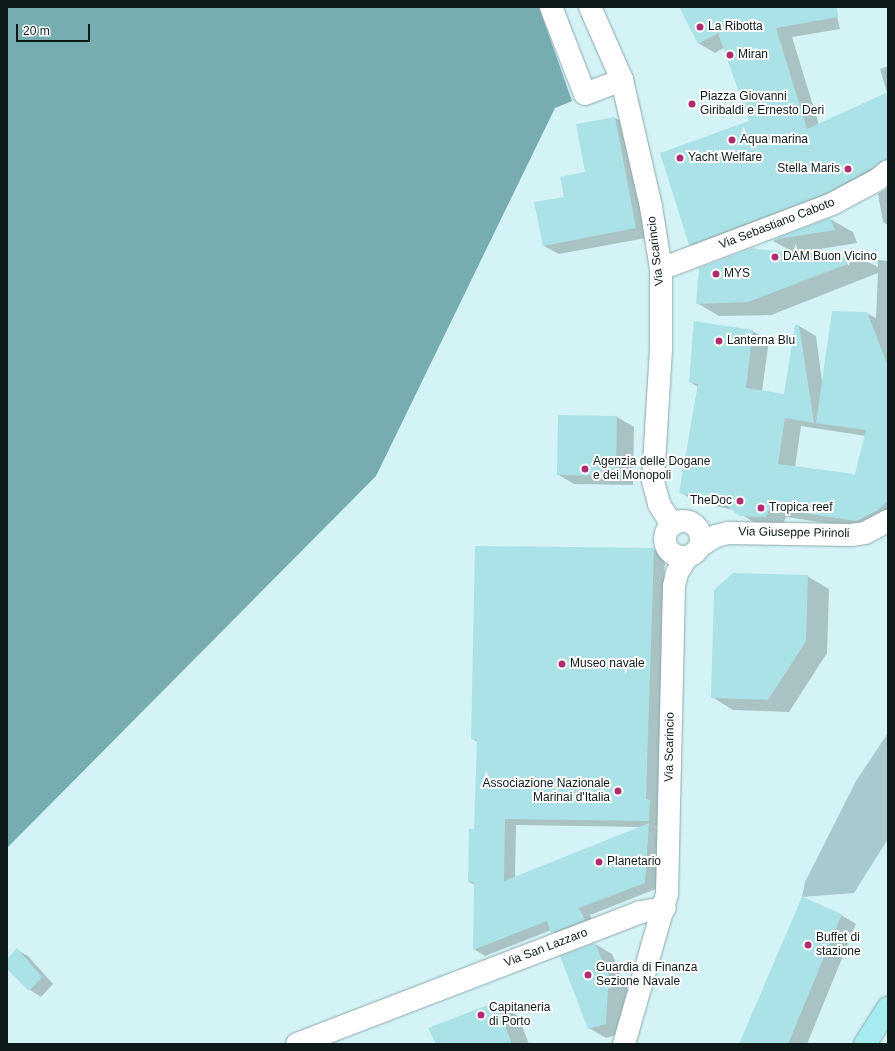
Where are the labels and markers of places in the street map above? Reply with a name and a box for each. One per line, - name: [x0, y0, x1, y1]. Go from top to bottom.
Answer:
- place label: La Ribotta: [708, 20, 763, 34]
- marker: La Ribotta: [695, 22, 705, 32]
- place label: Miran: [738, 48, 768, 62]
- marker: Miran: [725, 50, 735, 60]
- place label: Piazza Giovanni Giribaldi e Ernesto Deri: [700, 90, 824, 118]
- marker: Piazza Giovanni Giribaldi e Ernesto Deri: [687, 99, 697, 109]
- place label: Aqua marina: [740, 133, 808, 147]
- marker: Aqua marina: [727, 135, 737, 145]
- place label: Yacht Welfare: [688, 151, 762, 165]
- marker: Yacht Welfare: [675, 153, 685, 163]
- place label: Stella Maris: [777, 162, 840, 176]
- marker: Stella Maris: [843, 164, 853, 174]
- place label: DAM Buon Vicino: [783, 250, 877, 264]
- marker: DAM Buon Vicino: [770, 252, 780, 262]
- place label: MYS: [724, 267, 750, 281]
- marker: MYS: [711, 269, 721, 279]
- place label: Lanterna Blu: [727, 334, 795, 348]
- marker: Lanterna Blu: [714, 336, 724, 346]
- place label: Agenzia delle Dogane e dei Monopoli: [593, 455, 710, 483]
- marker: Agenzia delle Dogane e dei Monopoli: [580, 464, 590, 474]
- place label: TheDoc: [690, 494, 732, 508]
- marker: TheDoc: [735, 496, 745, 506]
- place label: Tropica reef: [769, 501, 833, 515]
- marker: Tropica reef: [756, 503, 766, 513]
- place label: Museo navale: [570, 657, 645, 671]
- marker: Museo navale: [557, 659, 567, 669]
- place label: Associazione Nazionale Marinai d'Italia: [483, 777, 610, 805]
- marker: Associazione Nazionale Marinai d'Italia: [613, 786, 623, 796]
- place label: Planetario: [607, 855, 661, 869]
- marker: Planetario: [594, 857, 604, 867]
- place label: Buffet di stazione: [816, 931, 861, 959]
- marker: Buffet di stazione: [803, 940, 813, 950]
- place label: Guardia di Finanza Sezione Navale: [596, 961, 697, 989]
- marker: Guardia di Finanza Sezione Navale: [583, 970, 593, 980]
- place label: Capitaneria di Porto: [489, 1001, 550, 1029]
- marker: Capitaneria di Porto: [476, 1010, 486, 1020]

